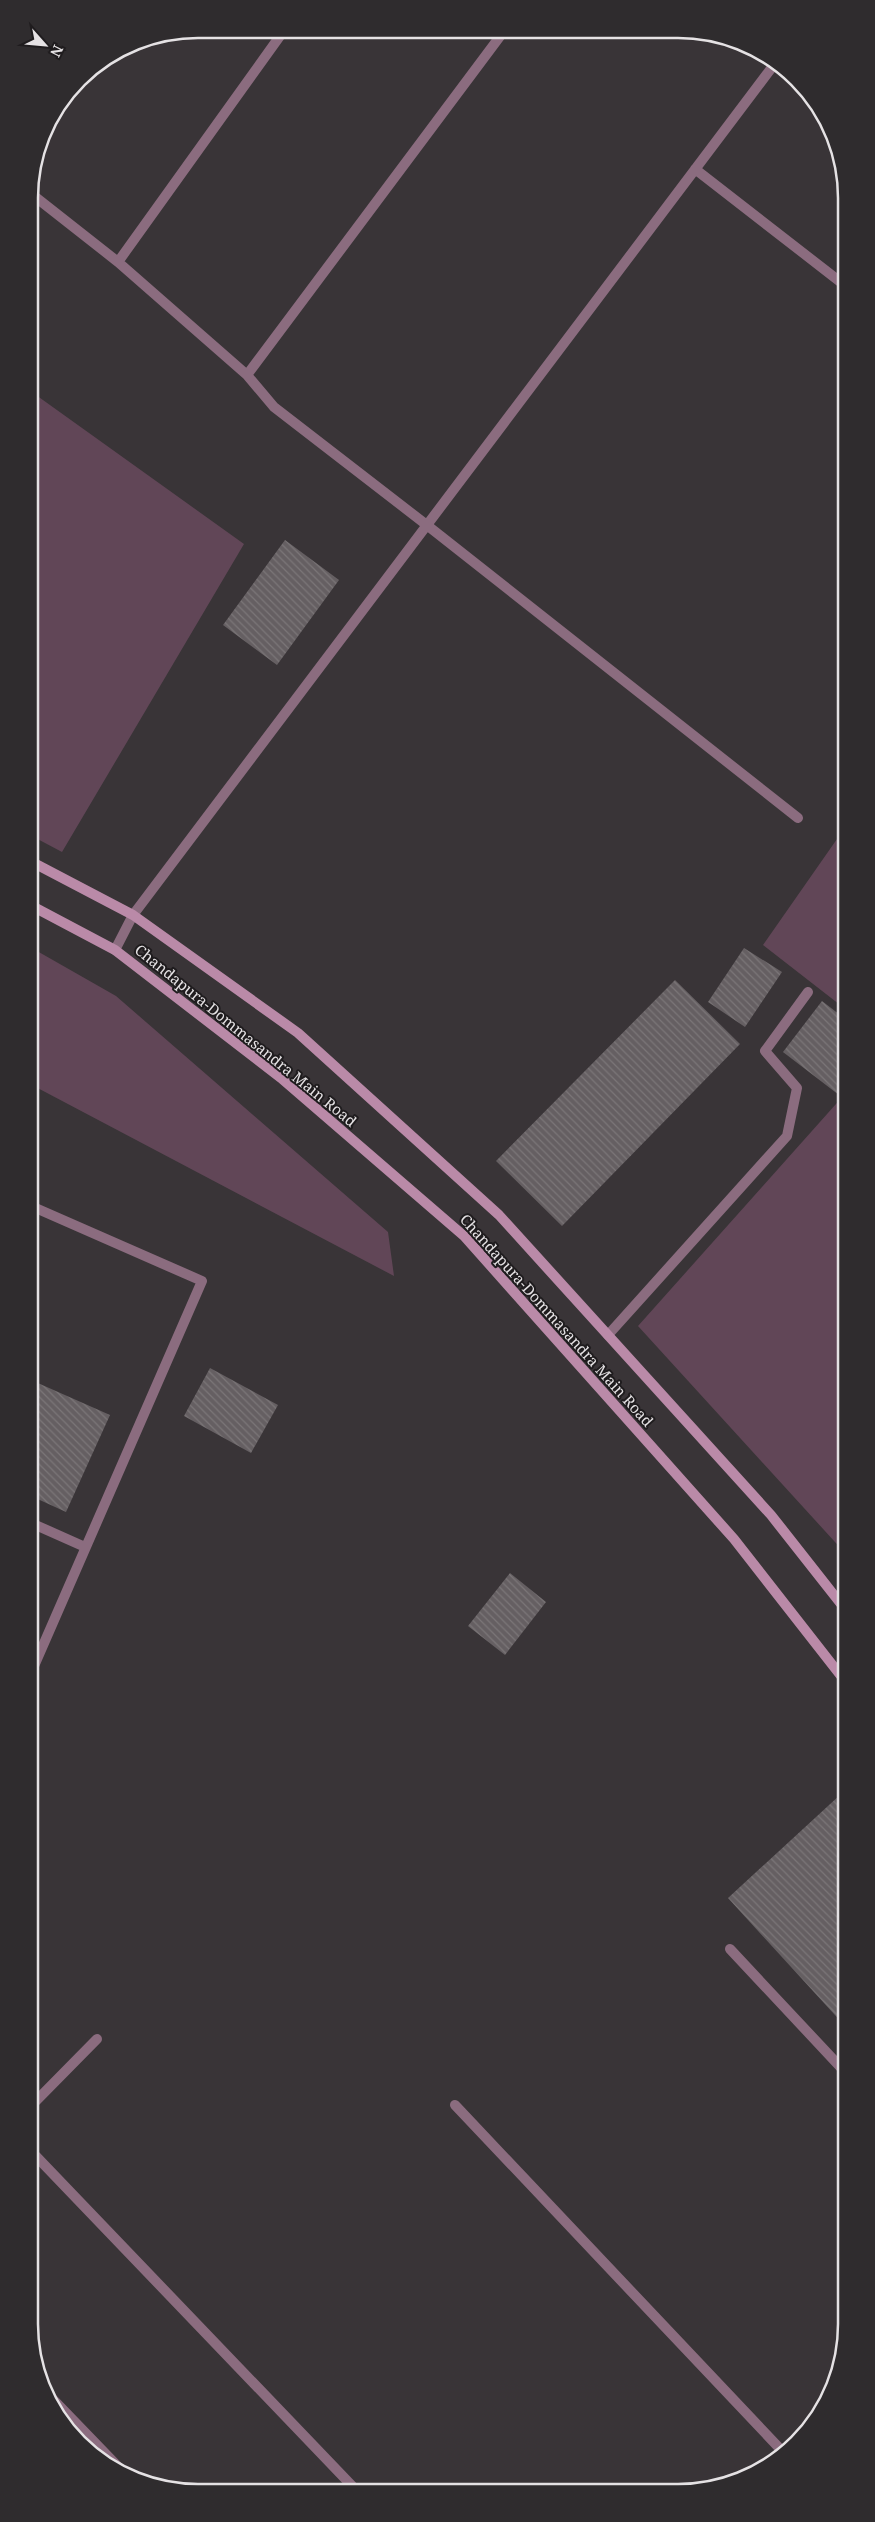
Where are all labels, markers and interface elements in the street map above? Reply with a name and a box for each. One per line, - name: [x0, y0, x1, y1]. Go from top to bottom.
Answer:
- north arrow: [20, 20, 70, 70]
- text: N: [46, 42, 68, 60]
- street label: Chandapura-Dommasandra Main Road: [131, 939, 361, 1131]
- street label: Chandapura-Dommasandra Main Road: [456, 1209, 658, 1431]

